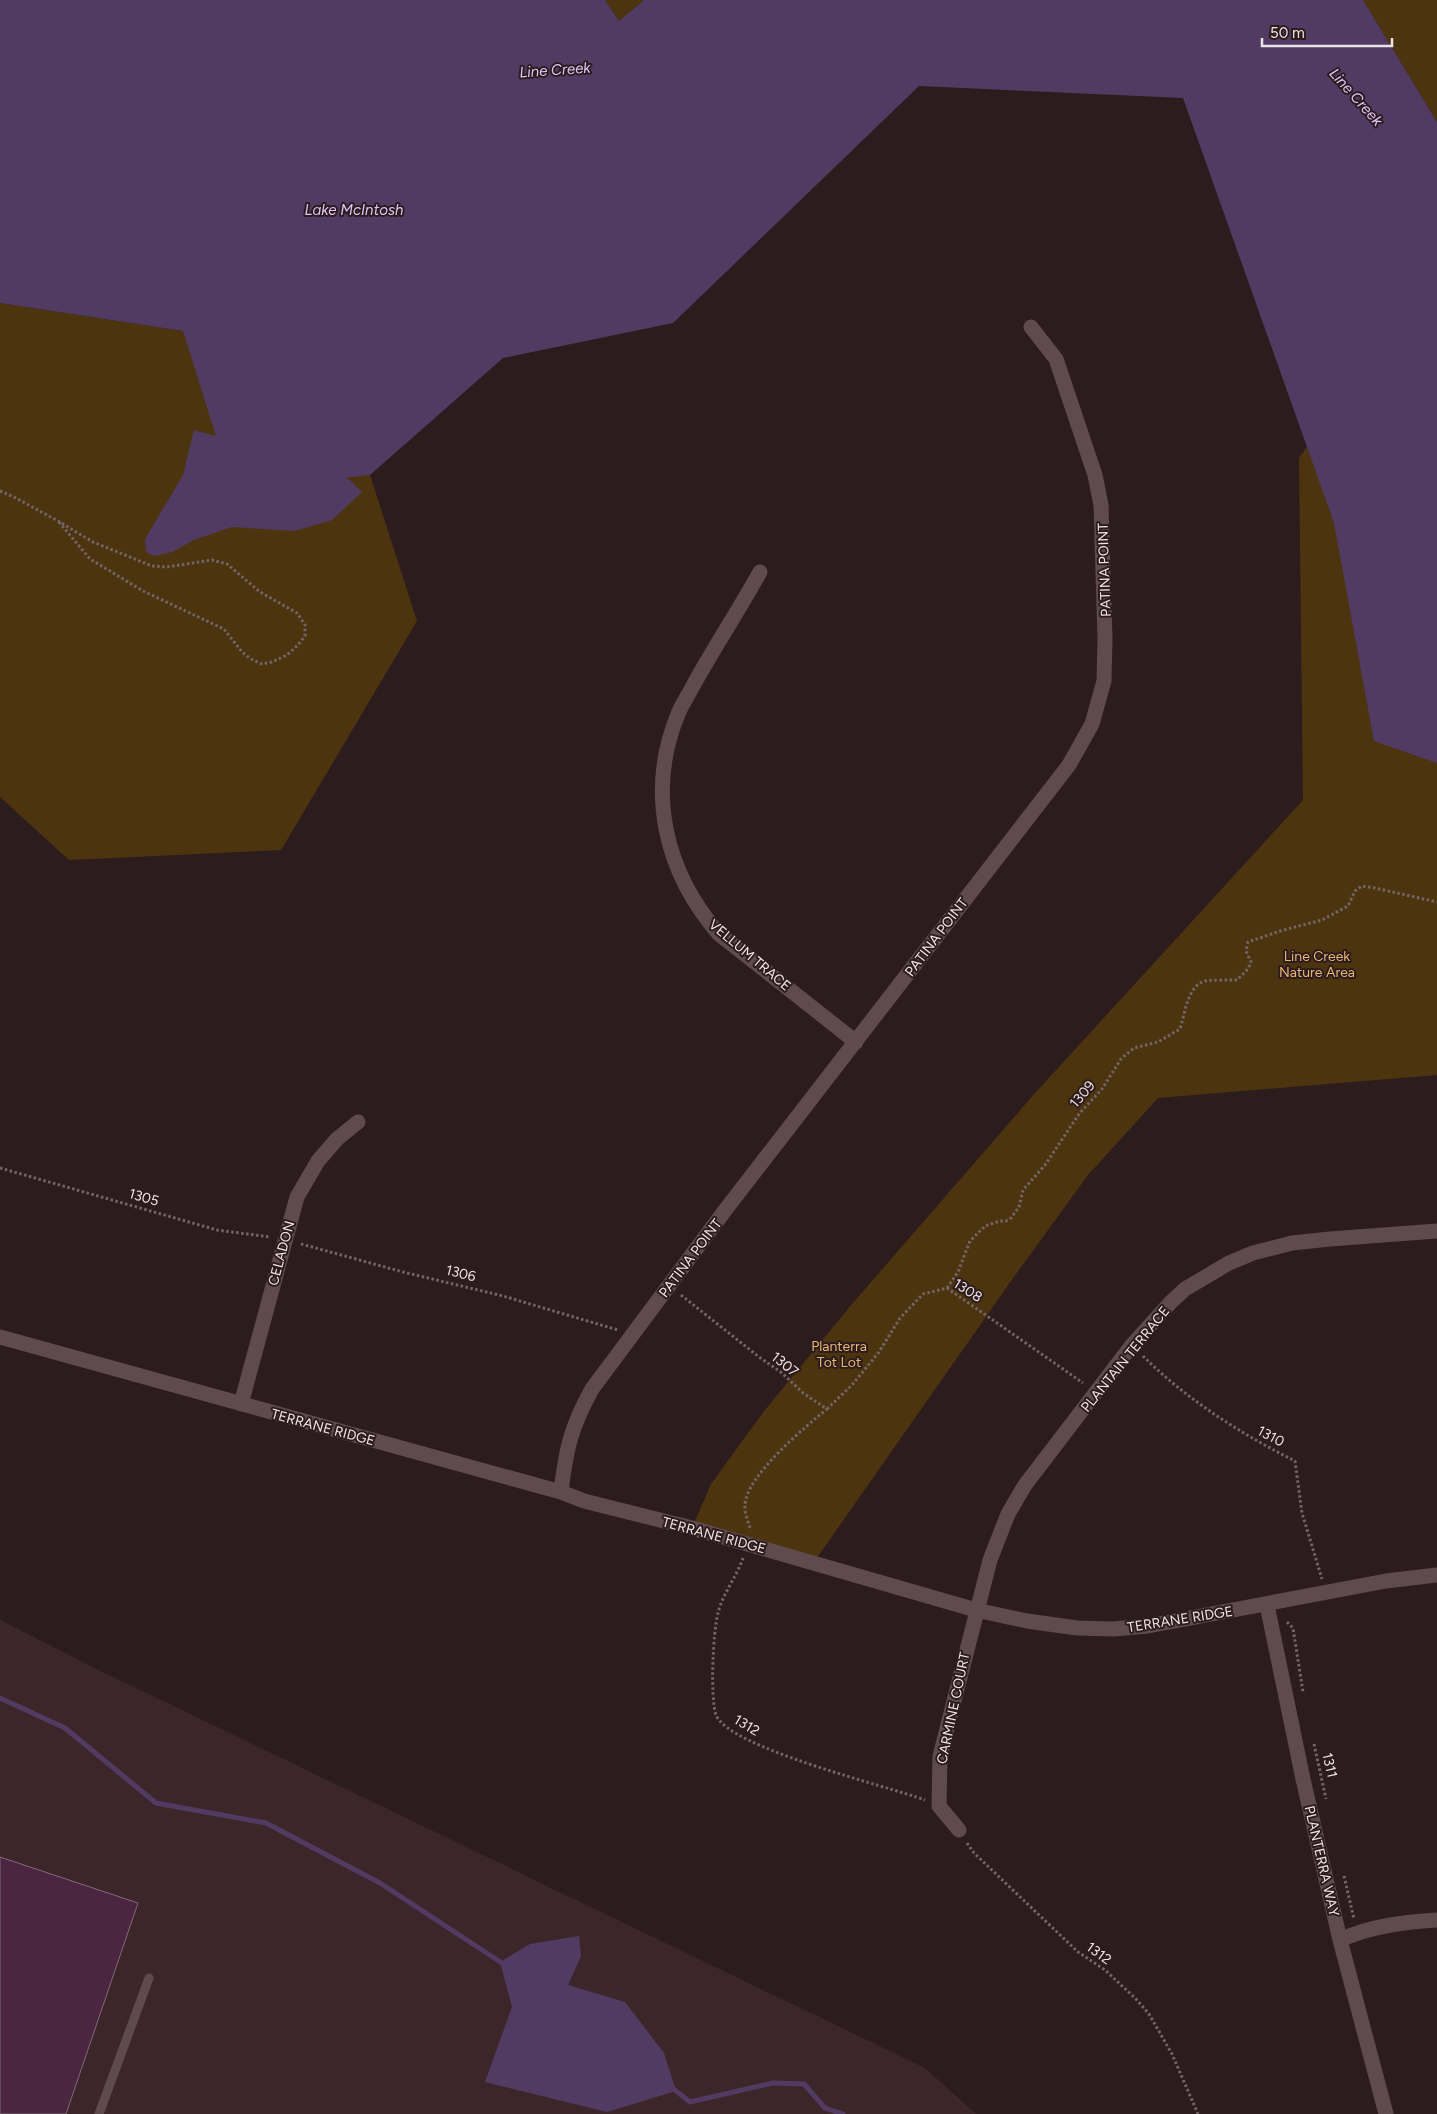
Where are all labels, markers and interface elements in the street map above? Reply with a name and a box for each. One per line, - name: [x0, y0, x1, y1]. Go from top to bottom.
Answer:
- scale bar: [1262, 15, 1392, 47]
- text: 50 m: [1270, 24, 1305, 42]
- water label: Line Creek: [519, 58, 592, 81]
- water label: Line Creek: [1325, 65, 1387, 130]
- water label: Lake McIntosh: [305, 201, 403, 219]
- street label: PATINA POINT: [1094, 522, 1115, 617]
- street label: PATINA POINT: [901, 894, 972, 980]
- street label: VELLUM TRACE: [705, 916, 794, 995]
- park label: Line Creek Nature Area: [1279, 948, 1355, 981]
- street label: 1309: [1066, 1077, 1099, 1111]
- street label: 1305: [127, 1185, 161, 1210]
- street label: PATINA POINT: [655, 1215, 726, 1301]
- street label: CELADON: [265, 1219, 298, 1287]
- street label: 1306: [444, 1262, 478, 1285]
- street label: 1308: [950, 1275, 985, 1306]
- street label: PLANTAIN TERRACE: [1078, 1303, 1173, 1416]
- park label: Planterra Tot Lot: [811, 1338, 867, 1371]
- street label: 1307: [768, 1348, 802, 1381]
- street label: TERRANE RIDGE: [269, 1405, 377, 1450]
- street label: 1310: [1254, 1422, 1287, 1451]
- street label: TERRANE RIDGE: [660, 1513, 768, 1558]
- street label: TERRANE RIDGE: [1126, 1603, 1234, 1636]
- street label: CARMINE COURT: [933, 1650, 974, 1766]
- street label: 1312: [731, 1711, 763, 1740]
- street label: 1311: [1318, 1751, 1341, 1779]
- street label: PLANTERRA WAY: [1301, 1804, 1343, 1919]
- street label: 1312: [1083, 1939, 1115, 1968]

